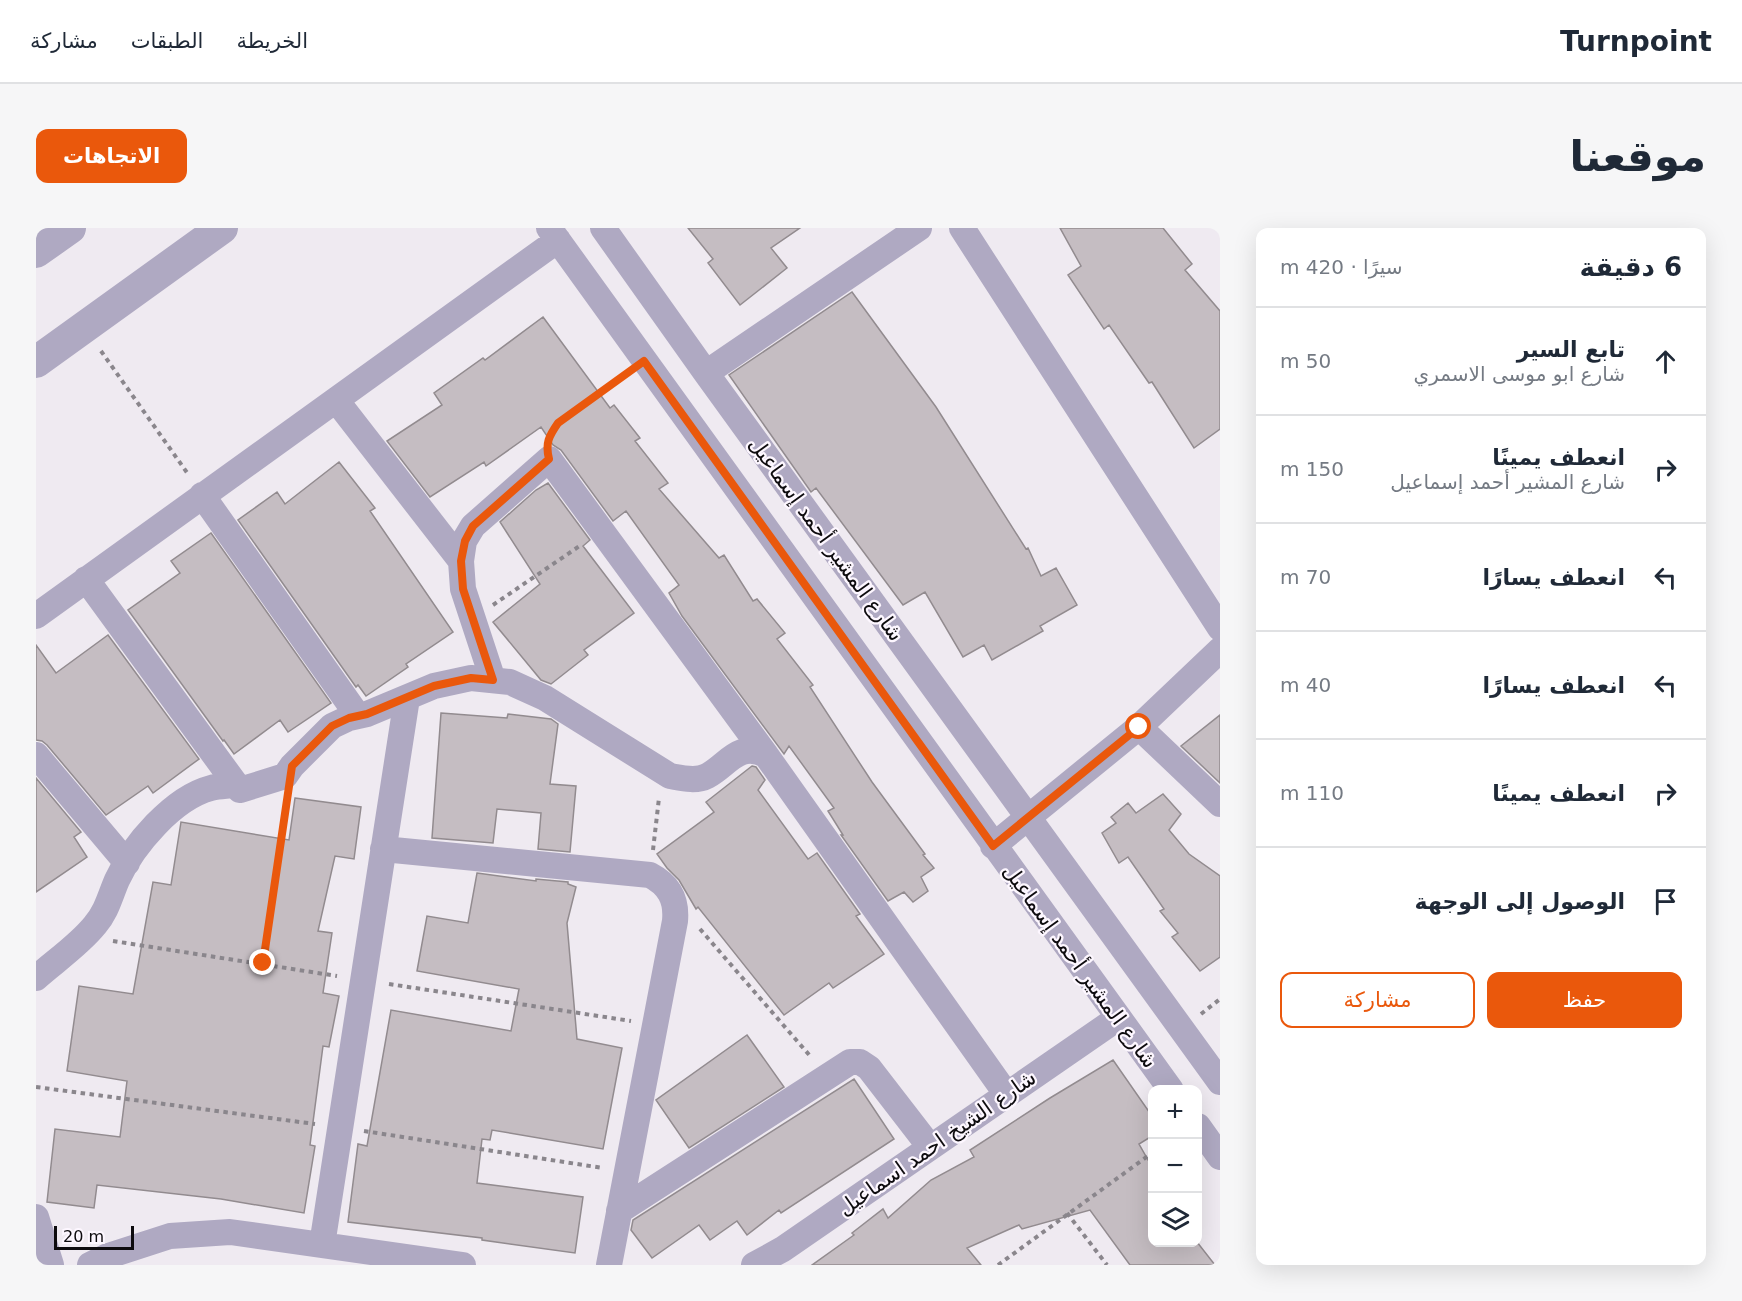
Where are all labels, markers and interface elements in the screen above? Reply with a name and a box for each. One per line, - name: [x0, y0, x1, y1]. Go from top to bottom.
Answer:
- text: Turnpoint: [1560, 25, 1712, 58]
- text: مشاركة: [30, 29, 98, 53]
- text: الطبقات: [131, 29, 203, 53]
- text: الخريطة: [236, 29, 308, 53]
- button: الاتجاهات: [36, 129, 187, 183]
- text: موقعنا: [1570, 132, 1706, 181]
- text: 6 دقيقة: [1579, 252, 1682, 282]
- text: سيرًا · 420 m: [1280, 255, 1403, 279]
- text: تابع السير: [1517, 337, 1625, 362]
- icon: ahead: [1649, 345, 1682, 378]
- text: 50 m: [1280, 349, 1331, 373]
- text: شارع ابو موسى الاسمري: [1414, 362, 1625, 386]
- street label: شارع المشير أحمد إسماعيل: [743, 431, 910, 646]
- text: انعطف يمينًا: [1492, 445, 1625, 470]
- icon: right: [1649, 453, 1682, 486]
- text: 150 m: [1280, 457, 1344, 481]
- text: شارع المشير أحمد إسماعيل: [1390, 470, 1625, 494]
- icon: left: [1649, 561, 1682, 594]
- text: 70 m: [1280, 565, 1331, 589]
- text: انعطف يسارًا: [1482, 565, 1625, 590]
- icon: left: [1649, 669, 1682, 702]
- text: 40 m: [1280, 673, 1331, 697]
- text: انعطف يسارًا: [1482, 673, 1625, 698]
- route start: [1125, 713, 1151, 739]
- icon: right: [1649, 777, 1682, 810]
- text: 110 m: [1280, 781, 1344, 805]
- text: انعطف يمينًا: [1492, 781, 1625, 806]
- street label: شارع المشير أحمد إسماعيل: [997, 858, 1164, 1073]
- icon: arrive: [1649, 885, 1682, 918]
- text: الوصول إلى الوجهة: [1415, 889, 1625, 914]
- route end: [249, 949, 275, 975]
- button: مشاركة: [1280, 972, 1475, 1028]
- button: حفظ: [1487, 972, 1682, 1028]
- street label: شارع الشيخ احمد اسماعيل: [833, 1065, 1041, 1221]
- map controls: [1148, 1085, 1202, 1247]
- button: +: [1148, 1085, 1202, 1139]
- button: −: [1148, 1139, 1202, 1193]
- button: layers: [1148, 1193, 1202, 1247]
- scale bar: [54, 1223, 134, 1250]
- text: 20 m: [63, 1227, 104, 1246]

